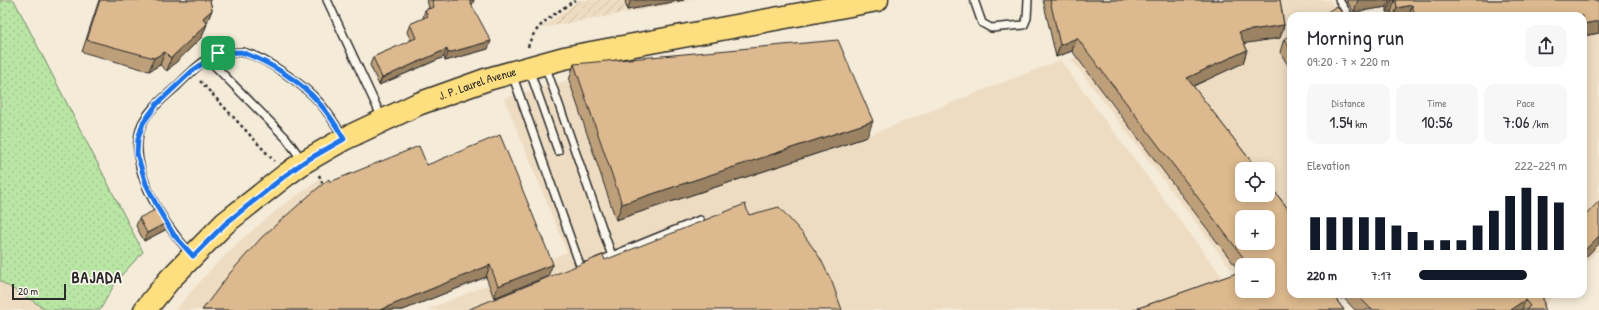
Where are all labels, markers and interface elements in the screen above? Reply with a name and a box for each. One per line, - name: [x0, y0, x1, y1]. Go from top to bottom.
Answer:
- text: Morning run: [1307, 22, 1404, 52]
- button: share: [1525, 25, 1567, 67]
- pin: [201, 36, 235, 70]
- icon: arrive: [207, 42, 229, 64]
- text: 09:20 · 7 × 220 m: [1307, 52, 1390, 70]
- street label: J. P. Laurel Avenue: [436, 63, 518, 104]
- text: Distance: [1332, 96, 1365, 110]
- text: Time: [1427, 96, 1447, 110]
- text: Pace: [1517, 96, 1535, 110]
- text: 1.54: [1329, 110, 1353, 133]
- text: 10:56: [1421, 110, 1453, 133]
- text: 7:06: [1503, 110, 1529, 133]
- text: km: [1353, 117, 1367, 131]
- text: /km: [1529, 117, 1549, 131]
- text: Elevation: [1307, 156, 1350, 174]
- text: 222–229 m: [1515, 156, 1567, 174]
- map controls: [1235, 162, 1275, 298]
- button: locate: [1235, 162, 1275, 202]
- button: +: [1235, 210, 1275, 250]
- button: −: [1235, 258, 1275, 298]
- district label: BAJADA: [71, 266, 123, 288]
- text: 220 m: [1307, 266, 1337, 284]
- text: 7:17: [1371, 266, 1392, 284]
- scale bar: [12, 282, 66, 301]
- text: 20 m: [18, 284, 38, 298]

